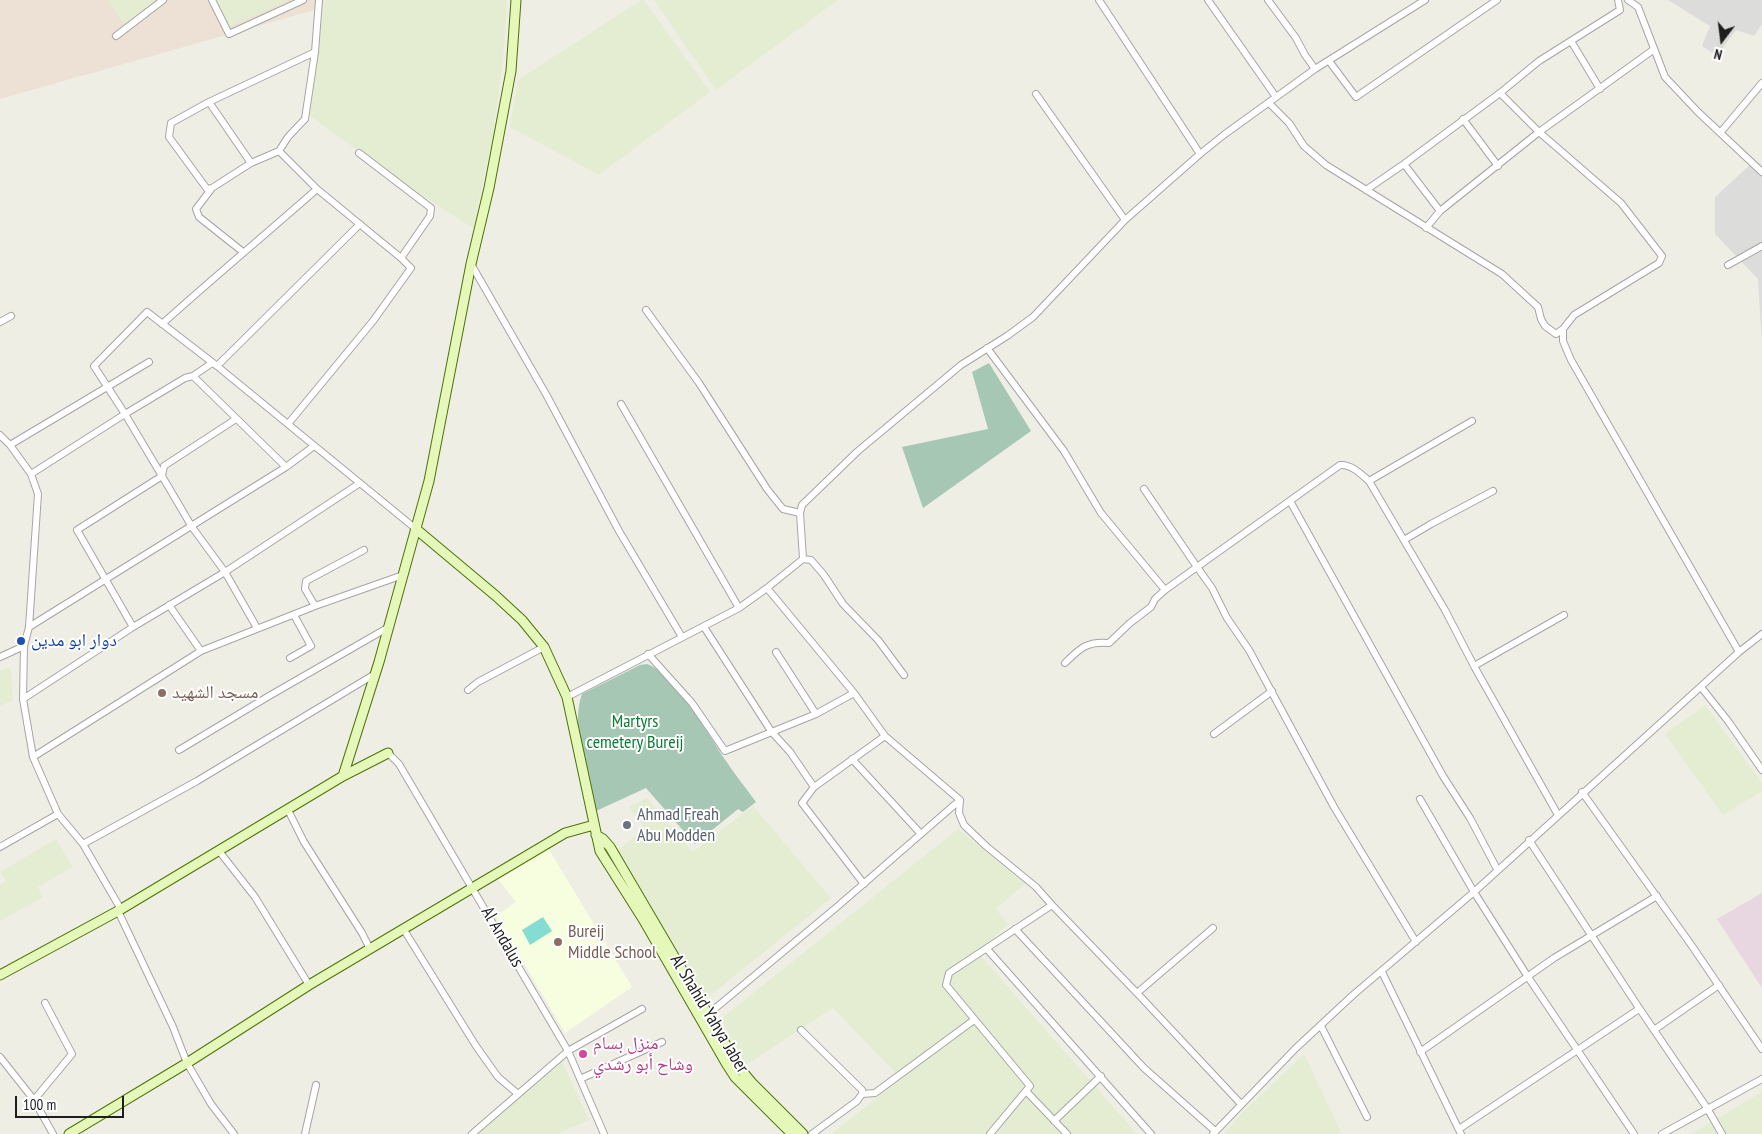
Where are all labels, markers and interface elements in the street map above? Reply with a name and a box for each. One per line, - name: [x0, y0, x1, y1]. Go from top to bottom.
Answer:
- north arrow: [1697, 15, 1747, 65]
- text: N: [1712, 45, 1724, 64]
- place label: دوار ابو مدين: [31, 630, 117, 652]
- marker: دوار ابو مدين: [15, 635, 27, 647]
- place label: مسجد الشهيد: [172, 682, 258, 704]
- marker: مسجد الشهيد: [156, 687, 168, 699]
- park label: Martyrs cemetery Bureij: [587, 711, 683, 754]
- place label: Ahmad Freah Abu Modden: [637, 804, 719, 846]
- marker: Ahmad Freah Abu Modden: [621, 819, 633, 831]
- street label: Al Andalus: [476, 903, 528, 971]
- place label: Bureij Middle School: [568, 921, 656, 964]
- marker: Bureij Middle School: [552, 936, 564, 948]
- street label: Al Shahid Yahya Jaber: [665, 951, 753, 1077]
- place label: منزل بسام وشاح أبو رشدي: [593, 1033, 693, 1076]
- marker: منزل بسام وشاح أبو رشدي: [577, 1048, 589, 1060]
- scale bar: [18, 1086, 126, 1118]
- text: 100 m: [23, 1095, 56, 1114]

